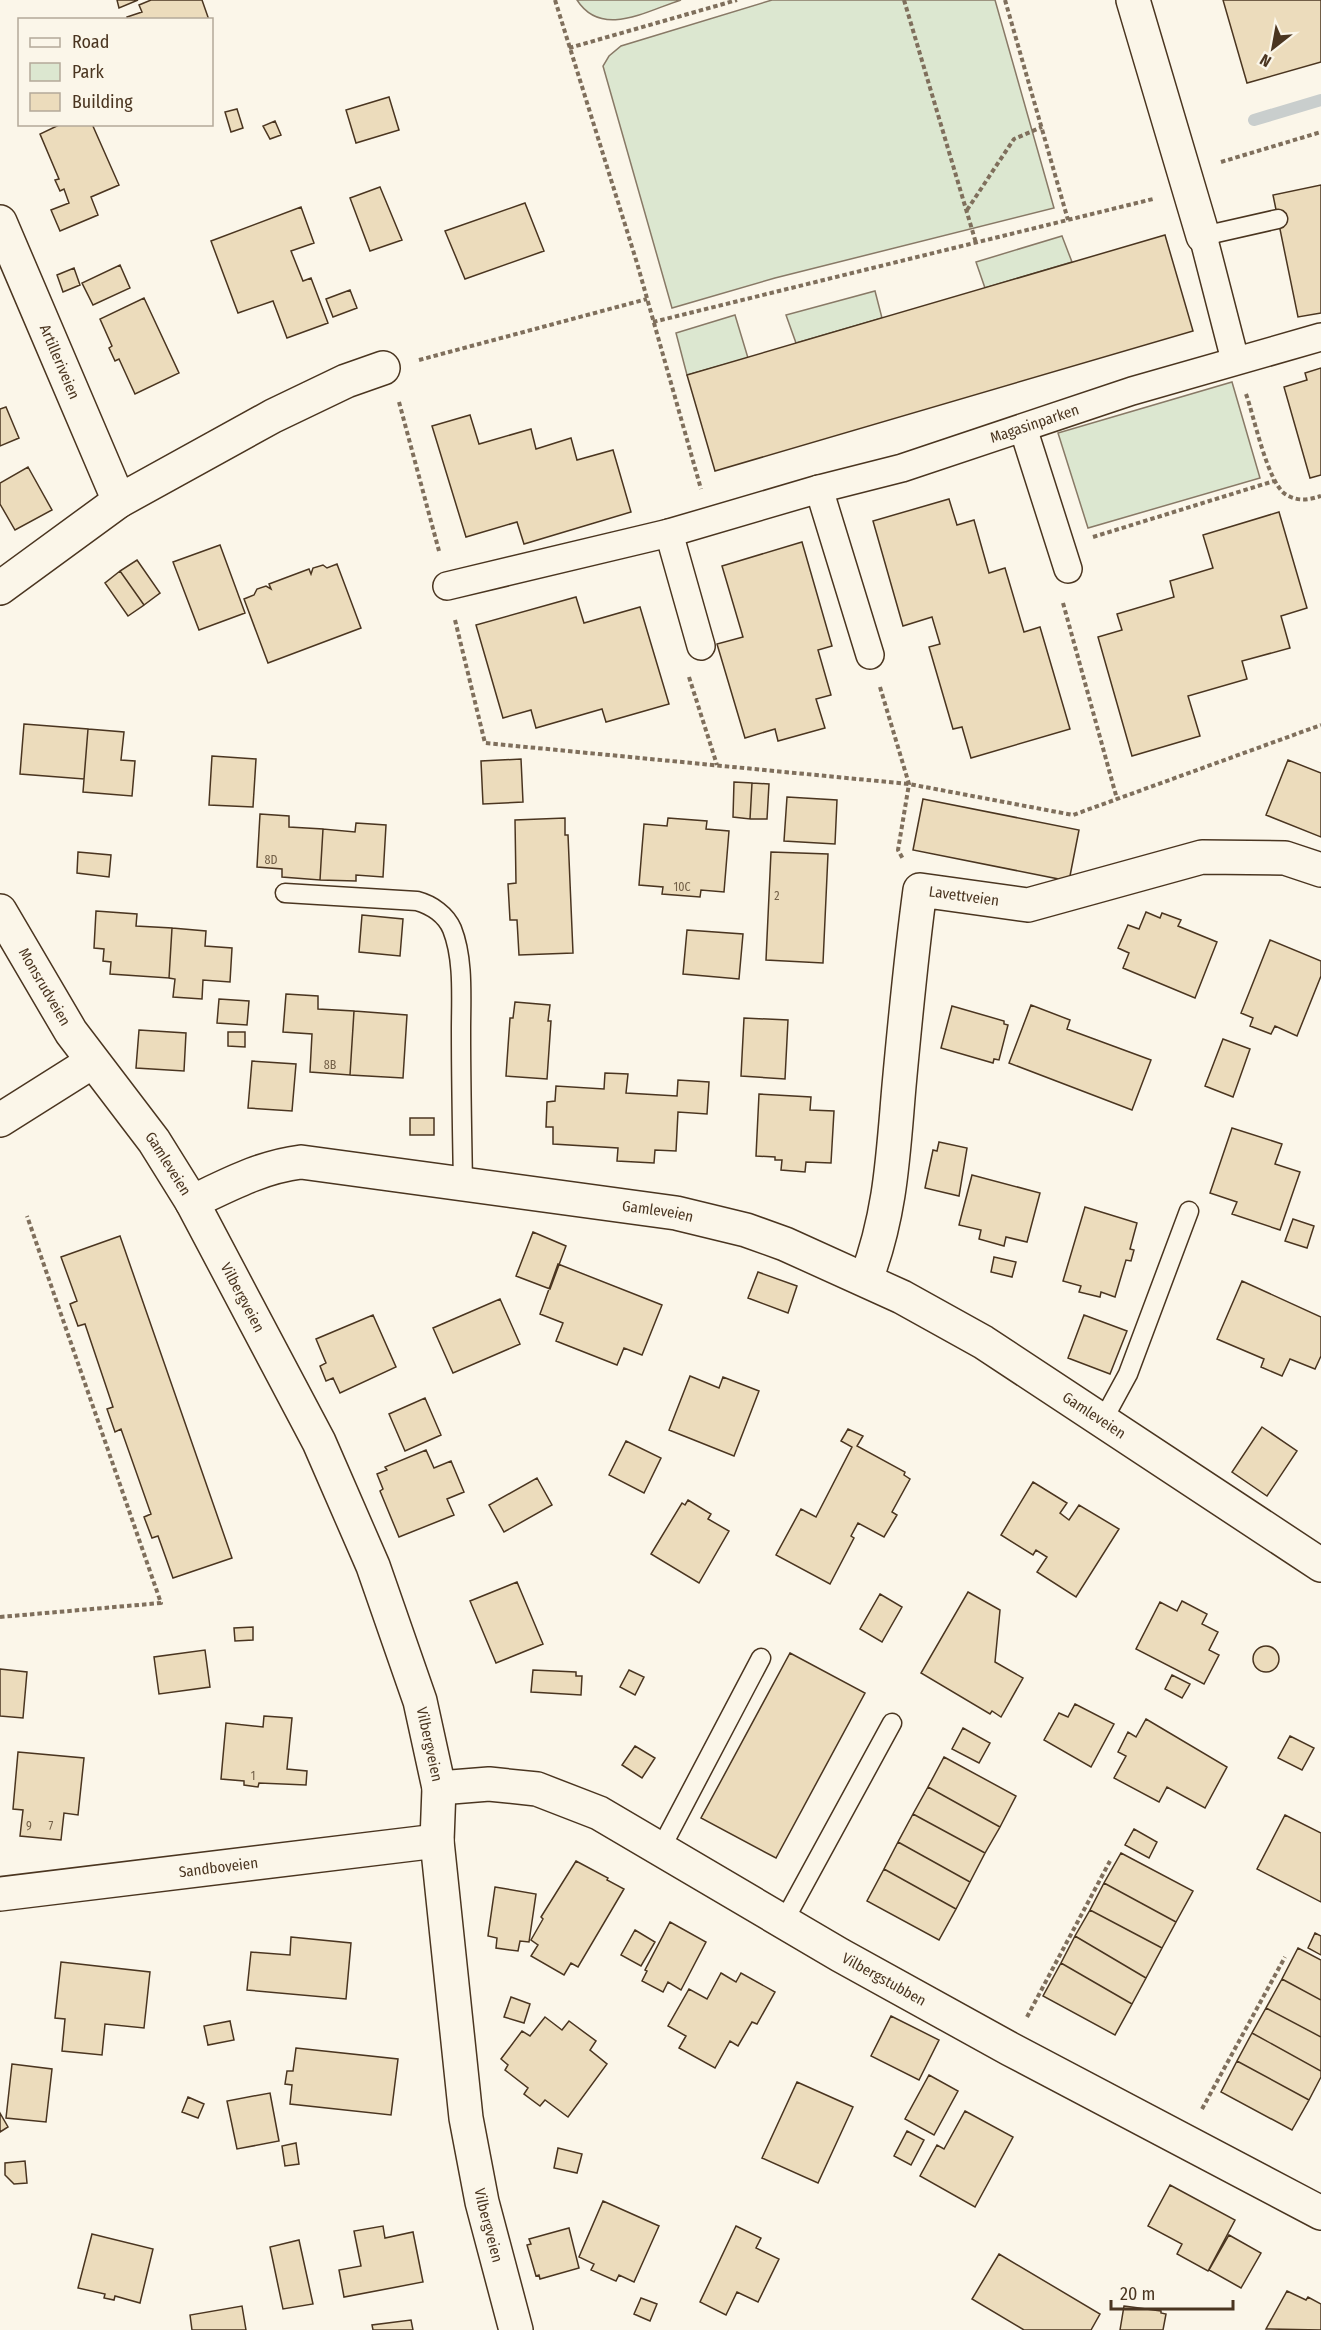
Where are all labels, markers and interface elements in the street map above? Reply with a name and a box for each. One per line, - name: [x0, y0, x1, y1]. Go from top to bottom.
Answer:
- legend: [18, 18, 213, 126]
- north arrow: [1243, 18, 1303, 78]
- text: Road: [72, 31, 109, 53]
- text: N: [1257, 50, 1275, 71]
- text: Park: [72, 61, 105, 83]
- text: Building: [72, 91, 133, 113]
- street label: Artilleriveien: [36, 322, 83, 402]
- street label: Magasinparken: [988, 400, 1081, 447]
- house number: 8D: [265, 853, 278, 867]
- house number: 10C: [673, 880, 691, 894]
- street label: Lavettveien: [928, 882, 1000, 910]
- house number: 2: [774, 889, 780, 903]
- street label: Monsrudveien: [15, 945, 74, 1029]
- house number: 8B: [324, 1058, 337, 1072]
- street label: Gamleveien: [141, 1128, 195, 1199]
- street label: Gamleveien: [621, 1197, 695, 1226]
- street label: Vilbergveien: [217, 1260, 268, 1335]
- street label: Gamleveien: [1059, 1388, 1129, 1443]
- street label: Vilbergveien: [413, 1705, 446, 1783]
- house number: 1: [251, 1769, 255, 1783]
- house number: 9: [26, 1819, 32, 1833]
- house number: 7: [49, 1819, 54, 1833]
- street label: Sandboveien: [178, 1854, 259, 1881]
- street label: Vilbergstubben: [839, 1949, 929, 2010]
- street label: Vilbergveien: [471, 2187, 507, 2264]
- scale bar: [1111, 2273, 1232, 2311]
- text: 20 m: [1120, 2283, 1155, 2305]

